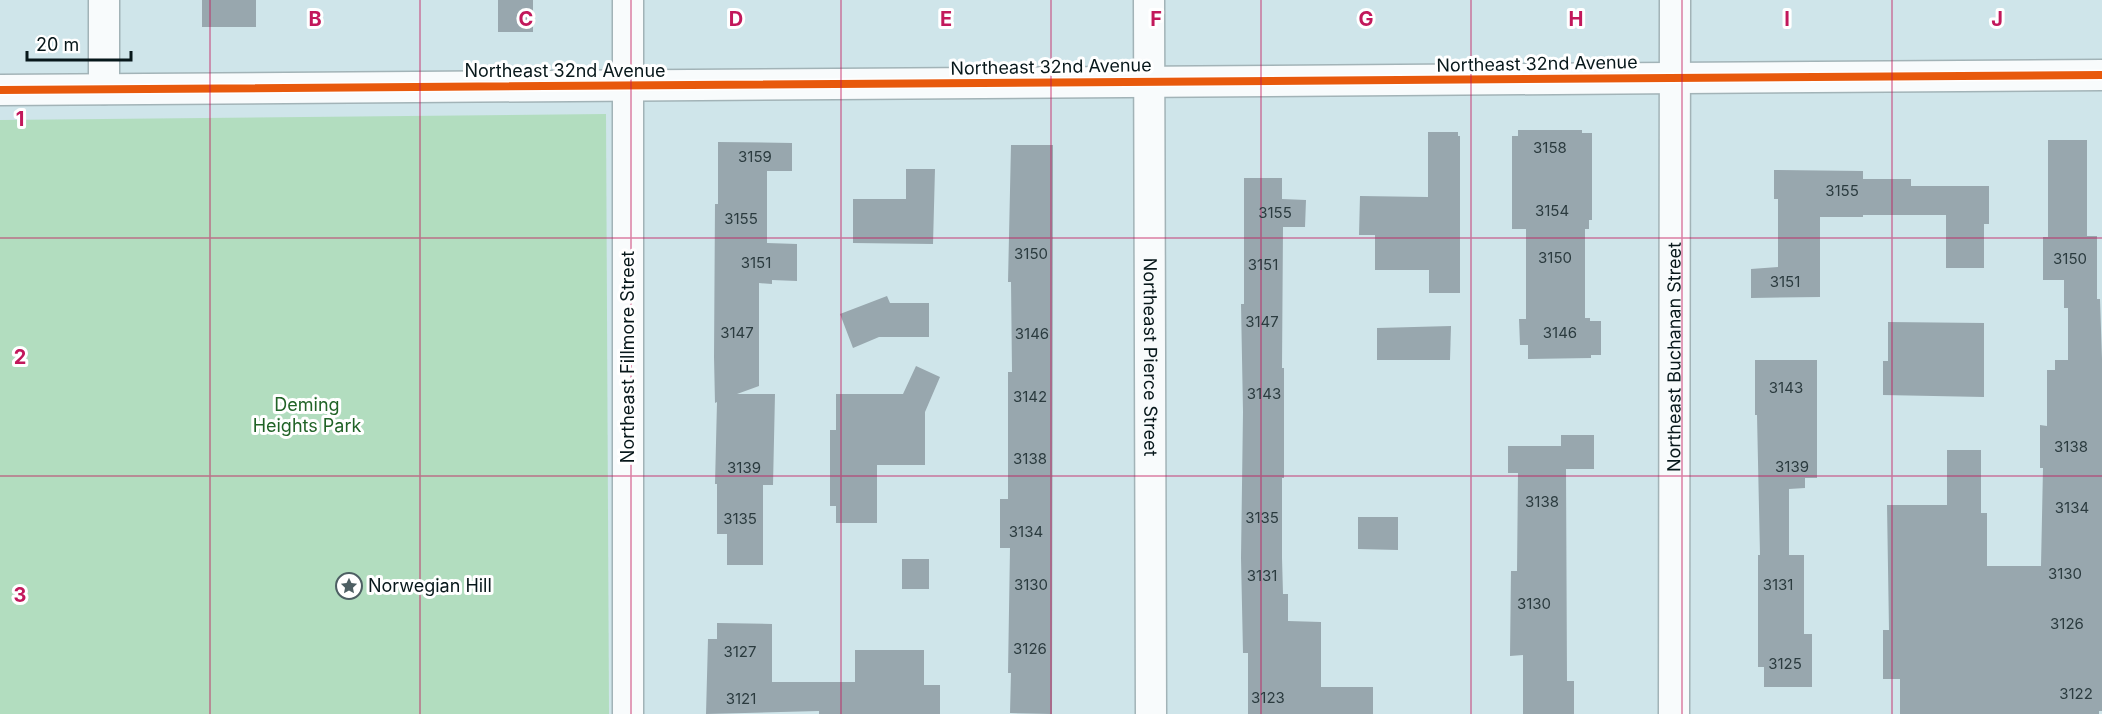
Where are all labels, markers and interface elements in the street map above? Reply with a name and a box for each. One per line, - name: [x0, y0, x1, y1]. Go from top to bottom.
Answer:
- text: B: [308, 7, 322, 31]
- text: C: [519, 7, 533, 31]
- text: D: [729, 7, 743, 31]
- text: E: [940, 7, 952, 31]
- text: F: [1150, 7, 1162, 31]
- text: G: [1358, 7, 1374, 31]
- text: H: [1569, 7, 1583, 31]
- text: I: [1784, 7, 1790, 31]
- text: J: [1991, 7, 2003, 31]
- scale bar: [27, 24, 130, 62]
- text: 20 m: [36, 34, 79, 55]
- street label: Northeast 32nd Avenue: [1436, 51, 1638, 76]
- street label: Northeast 32nd Avenue: [950, 54, 1152, 79]
- street label: Northeast 32nd Avenue: [464, 60, 666, 81]
- text: 1: [16, 107, 24, 131]
- house number: 3158: [1533, 138, 1567, 157]
- house number: 3159: [738, 147, 772, 166]
- house number: 3155: [1825, 181, 1859, 200]
- house number: 3154: [1535, 201, 1569, 220]
- house number: 3155: [1258, 203, 1292, 222]
- house number: 3155: [724, 209, 758, 228]
- street label: Northeast Buchanan Street: [1663, 242, 1685, 472]
- house number: 3150: [1014, 244, 1048, 263]
- house number: 3150: [1538, 248, 1572, 267]
- house number: 3150: [2053, 249, 2087, 268]
- street label: Northeast Fillmore Street: [617, 251, 638, 463]
- house number: 3151: [741, 253, 771, 272]
- house number: 3151: [1248, 255, 1278, 274]
- street label: Northeast Pierce Street: [1140, 258, 1161, 457]
- house number: 3151: [1770, 272, 1800, 291]
- house number: 3147: [1245, 312, 1279, 331]
- house number: 3147: [720, 323, 754, 342]
- house number: 3146: [1543, 323, 1577, 342]
- house number: 3146: [1015, 324, 1049, 343]
- text: 2: [14, 345, 26, 369]
- house number: 3143: [1769, 378, 1803, 397]
- house number: 3143: [1247, 384, 1281, 403]
- house number: 3142: [1013, 387, 1047, 406]
- park label: Deming Heights Park: [253, 394, 361, 436]
- house number: 3138: [2054, 437, 2088, 456]
- house number: 3138: [1013, 449, 1047, 468]
- house number: 3139: [1775, 457, 1809, 476]
- house number: 3139: [727, 458, 761, 477]
- house number: 3138: [1525, 492, 1559, 511]
- house number: 3134: [2055, 498, 2089, 517]
- house number: 3135: [1245, 508, 1279, 527]
- house number: 3135: [723, 509, 757, 528]
- house number: 3134: [1009, 522, 1043, 541]
- house number: 3130: [2048, 564, 2082, 583]
- house number: 3131: [1247, 566, 1277, 585]
- place icon: Norwegian Hill: [334, 571, 364, 601]
- place label: Norwegian Hill: [368, 575, 492, 596]
- house number: 3130: [1014, 575, 1048, 594]
- house number: 3131: [1763, 575, 1793, 594]
- text: 3: [14, 583, 26, 607]
- house number: 3130: [1517, 594, 1551, 613]
- house number: 3126: [2050, 614, 2084, 633]
- house number: 3126: [1013, 639, 1047, 658]
- house number: 3127: [723, 642, 757, 661]
- house number: 3125: [1768, 654, 1802, 673]
- house number: 3122: [2059, 684, 2093, 703]
- house number: 3123: [1251, 688, 1285, 707]
- house number: 3121: [726, 689, 756, 708]

